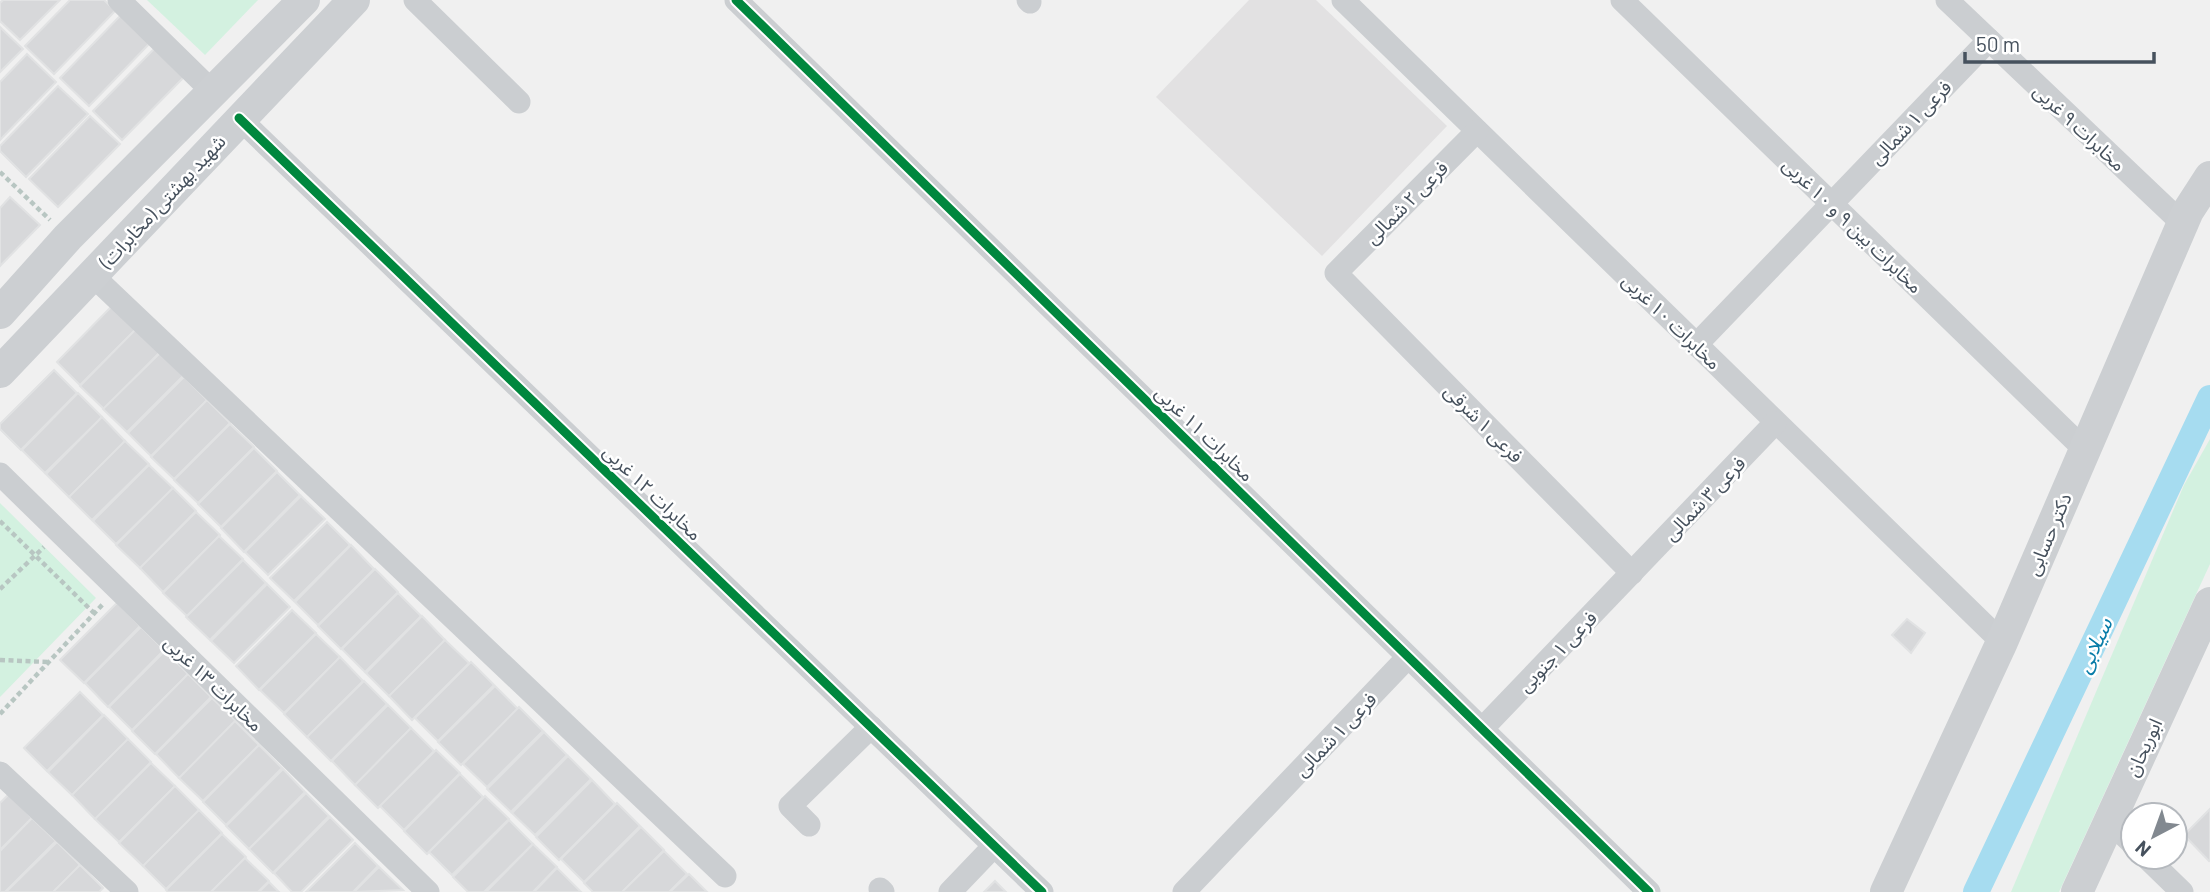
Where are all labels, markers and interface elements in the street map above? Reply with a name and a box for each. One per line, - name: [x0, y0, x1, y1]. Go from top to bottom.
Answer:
- scale bar: [1965, 21, 2154, 65]
- text: 50 m: [1976, 31, 2020, 56]
- street label: فرعی ۱ شمالی: [1864, 75, 1956, 169]
- street label: مخابرات ۹ غربی: [2029, 79, 2131, 176]
- street label: شهید بهشتی (مخابرات): [93, 129, 231, 274]
- street label: مخابرات بین ۹ و ۱۰ غربی: [1778, 152, 1928, 298]
- street label: فرعی ۲ شمالی: [1360, 156, 1453, 249]
- street label: مخابرات ۱۰ غربی: [1617, 268, 1726, 374]
- street label: فرعی ۱ شرقی: [1439, 379, 1528, 468]
- street label: مخابرات ۱۱ غربی: [1150, 380, 1259, 486]
- street label: مخابرات ۱۲ غربی: [598, 439, 707, 545]
- street label: فرعی ۳ شمالی: [1658, 451, 1750, 545]
- street label: دکتر حسابی: [2020, 489, 2077, 579]
- street label: فرعی ۱ جنوبی: [1513, 606, 1602, 697]
- water label: سیلابی: [2069, 613, 2118, 677]
- street label: مخابرات ۱۳ غربی: [159, 630, 268, 736]
- street label: فرعی ۱ شمالی: [1289, 687, 1381, 781]
- street label: ابوریحان: [2120, 714, 2167, 780]
- north arrow: [2119, 801, 2189, 871]
- text: N: [2130, 836, 2155, 862]

